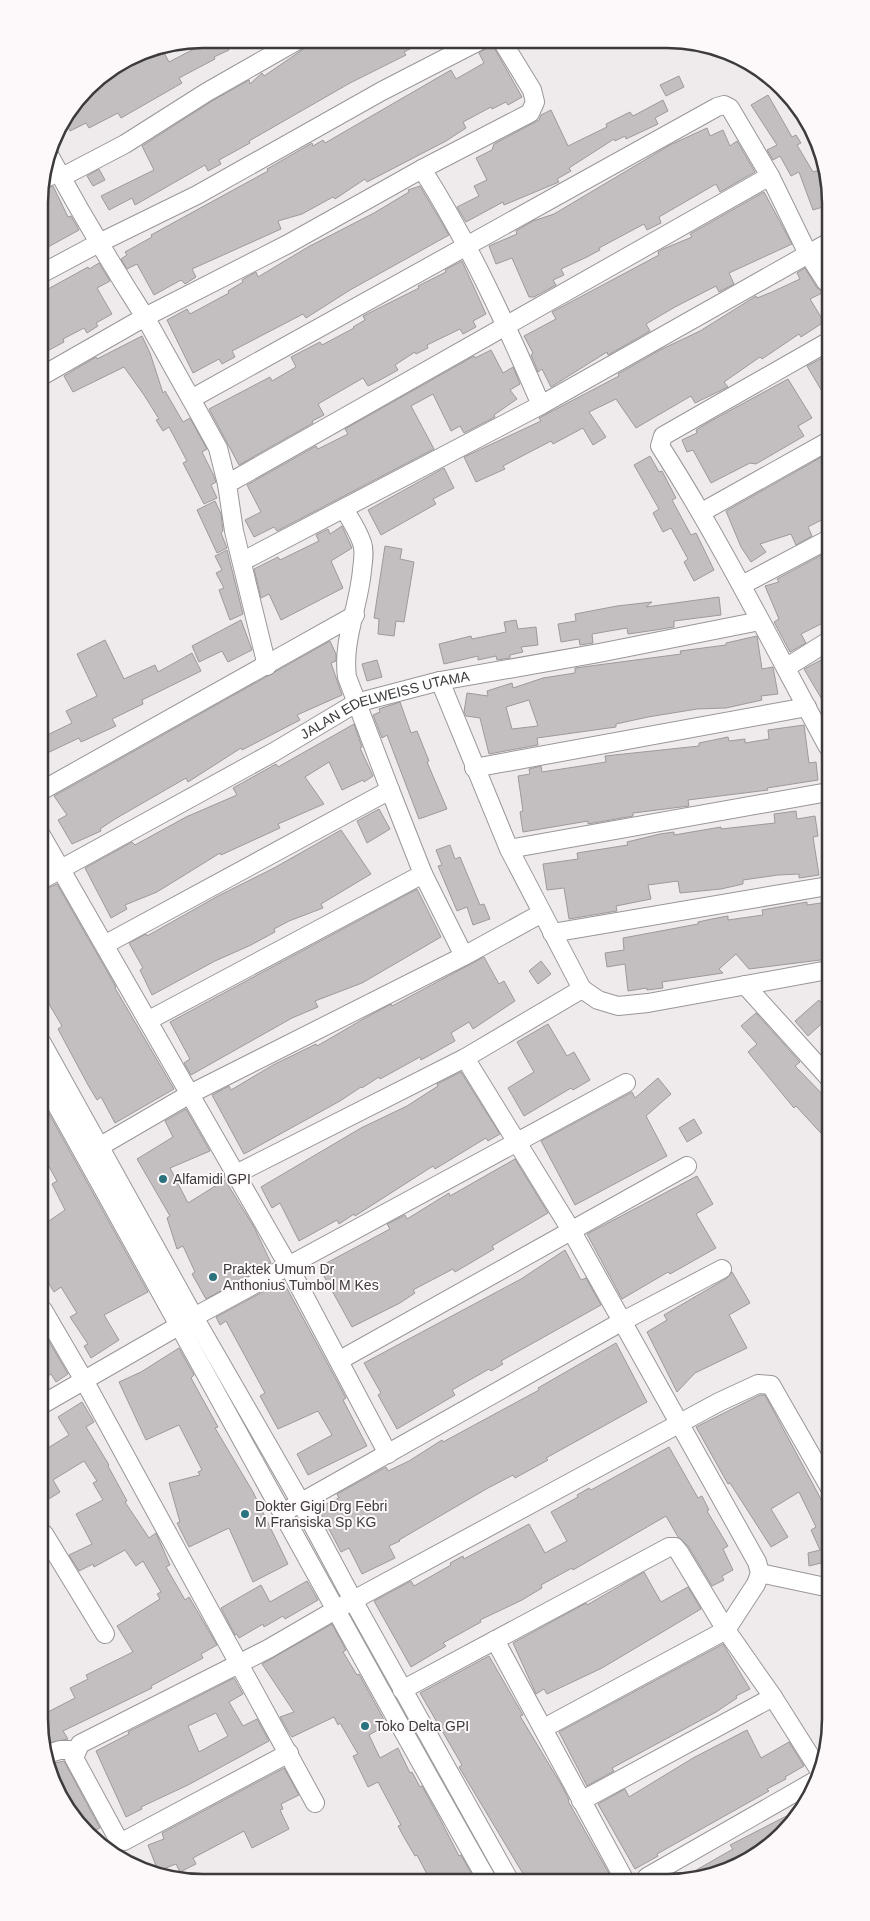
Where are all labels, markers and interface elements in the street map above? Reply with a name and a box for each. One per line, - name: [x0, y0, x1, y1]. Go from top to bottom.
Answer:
- street label: JALAN EDELWEISS UTAMA: [297, 668, 471, 742]
- place label: Alfamidi GPI: [173, 1171, 251, 1187]
- marker: Alfamidi GPI: [157, 1173, 169, 1185]
- place label: Praktek Umum Dr Anthonius Tumbol M Kes: [223, 1261, 379, 1293]
- marker: Praktek Umum Dr Anthonius Tumbol M Kes: [207, 1271, 219, 1283]
- place label: Dokter Gigi Drg Febri M Fransiska Sp KG: [255, 1498, 387, 1530]
- marker: Dokter Gigi Drg Febri M Fransiska Sp KG: [239, 1508, 251, 1520]
- place label: Toko Delta GPI: [375, 1718, 469, 1734]
- marker: Toko Delta GPI: [359, 1720, 371, 1732]

